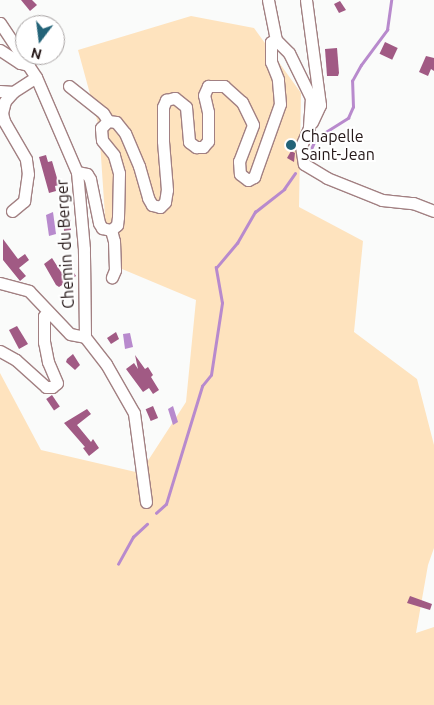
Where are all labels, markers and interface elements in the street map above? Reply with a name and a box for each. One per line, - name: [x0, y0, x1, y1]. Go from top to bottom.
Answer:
- north arrow: [15, 15, 65, 65]
- text: N: [29, 44, 44, 63]
- place label: Chapelle Saint-Jean: [301, 126, 375, 164]
- marker: Chapelle Saint-Jean: [285, 139, 297, 151]
- street label: Chemin du Berger: [52, 179, 78, 309]

